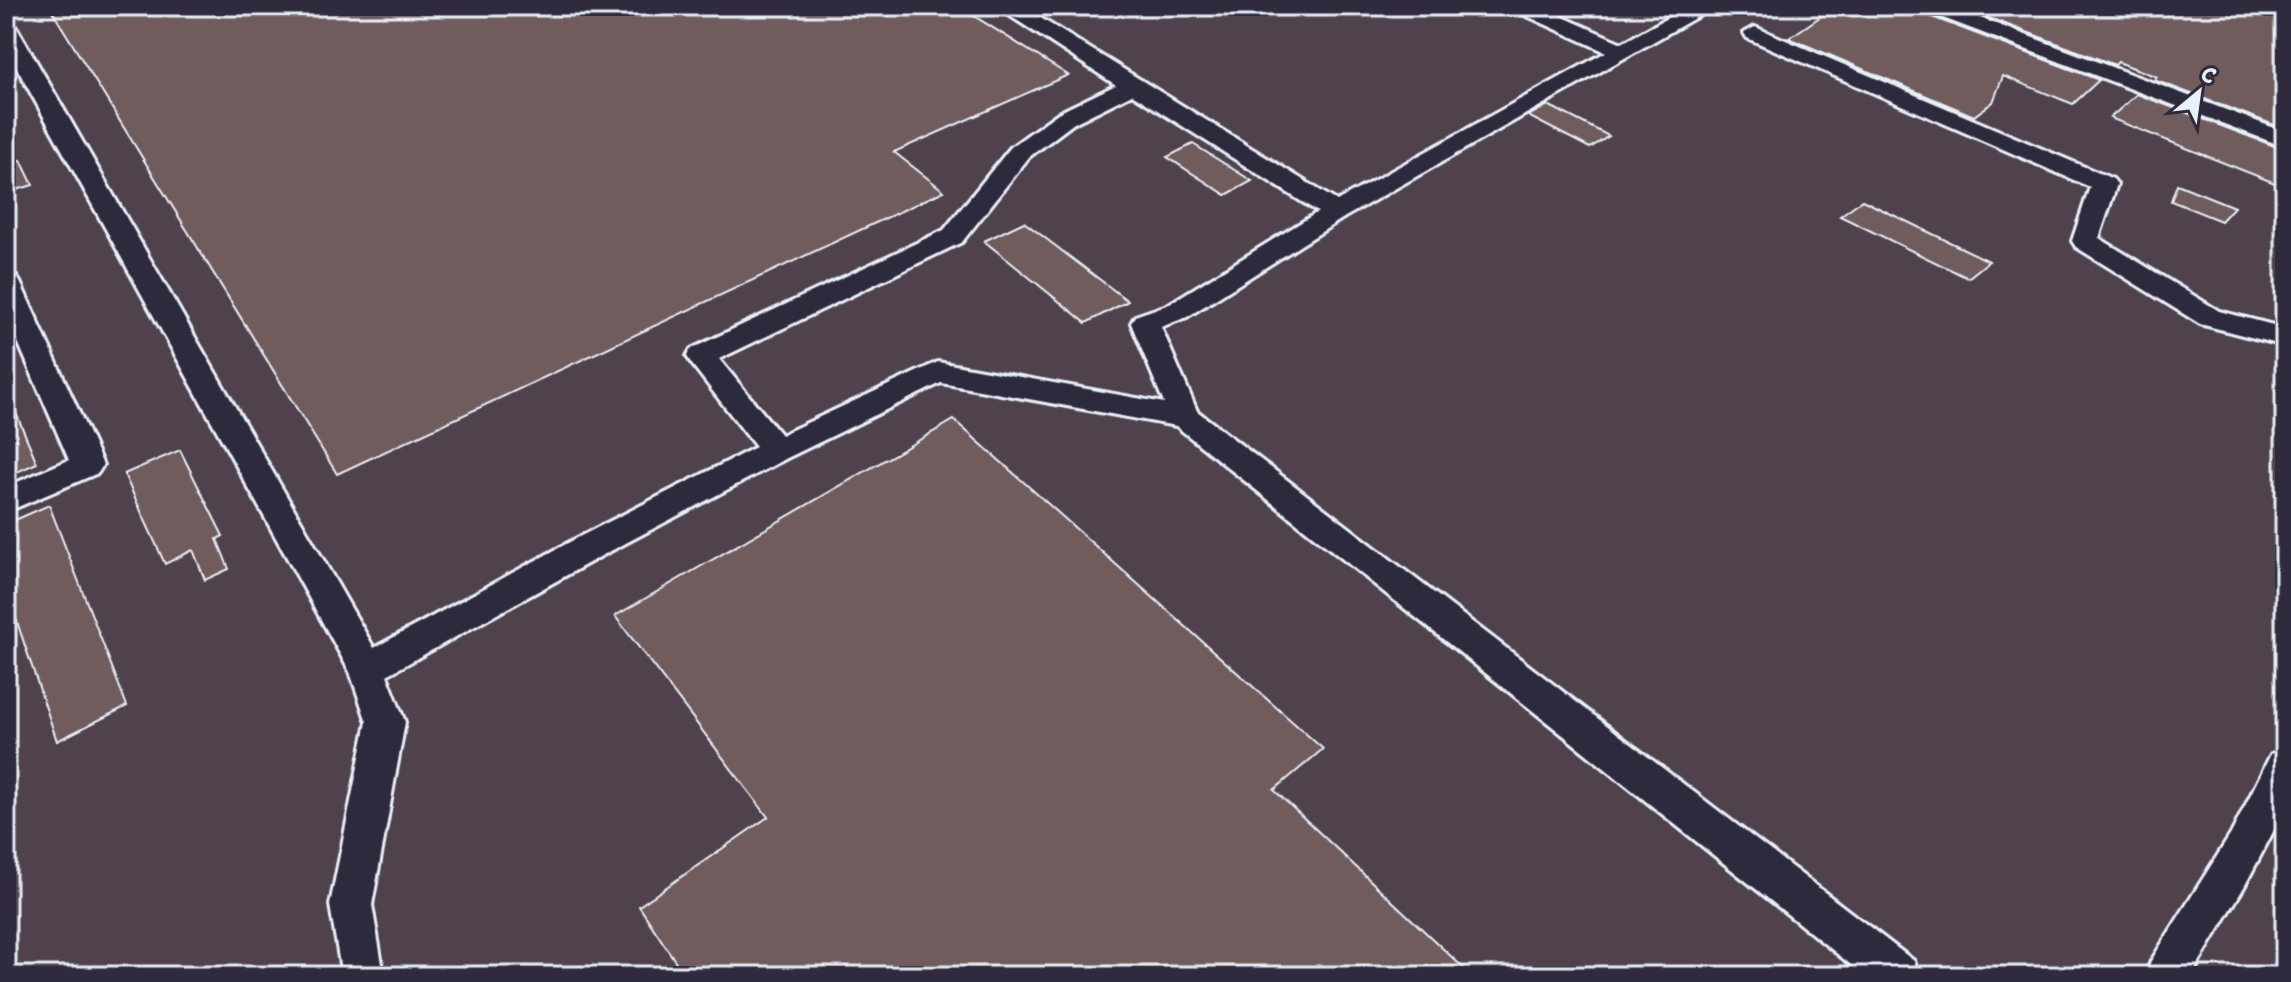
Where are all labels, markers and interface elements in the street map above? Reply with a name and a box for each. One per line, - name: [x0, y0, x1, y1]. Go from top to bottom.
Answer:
- north arrow: [2159, 52, 2239, 132]
- text: С: [2196, 59, 2221, 91]

